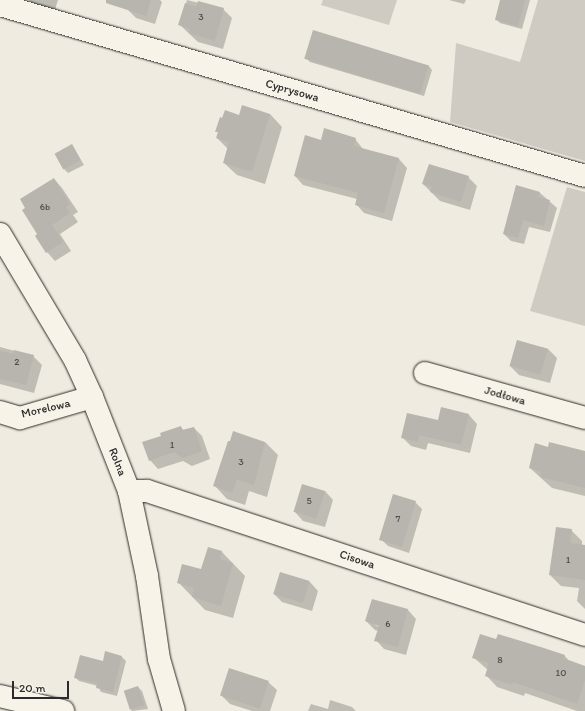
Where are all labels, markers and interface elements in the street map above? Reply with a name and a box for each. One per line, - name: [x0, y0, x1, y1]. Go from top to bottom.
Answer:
- house number: 3: [198, 11, 204, 23]
- street label: Cyprysowa: [264, 76, 320, 106]
- house number: 6b: [40, 201, 50, 213]
- house number: 2: [14, 356, 20, 368]
- street label: Jodłowa: [483, 383, 527, 409]
- street label: Morelowa: [20, 396, 72, 422]
- house number: 1: [170, 439, 174, 451]
- street label: Rolna: [105, 446, 129, 478]
- house number: 3: [238, 456, 244, 468]
- house number: 5: [306, 495, 312, 507]
- house number: 7: [396, 513, 400, 525]
- street label: Cisowa: [337, 547, 377, 573]
- house number: 1: [566, 554, 570, 566]
- house number: 6: [385, 618, 391, 630]
- house number: 8: [497, 654, 503, 666]
- house number: 10: [556, 667, 566, 679]
- scale bar: [14, 673, 71, 699]
- text: 20 m: [19, 681, 46, 695]

